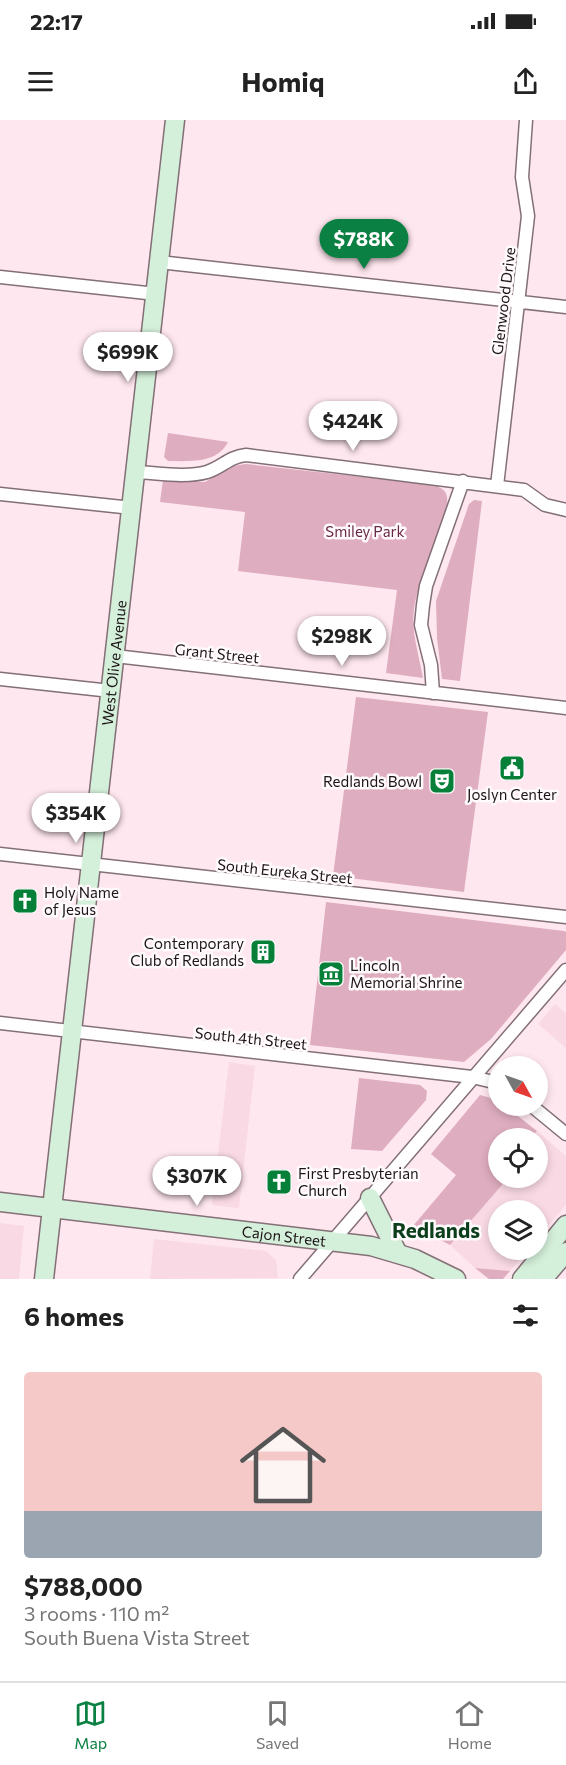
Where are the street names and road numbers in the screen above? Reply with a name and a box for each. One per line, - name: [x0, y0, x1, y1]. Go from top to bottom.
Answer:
- street label: Glenwood Drive: [487, 246, 519, 356]
- street label: West Olive Avenue: [98, 599, 130, 727]
- street label: Grant Street: [174, 640, 260, 666]
- street label: South Eureka Street: [216, 855, 354, 887]
- street label: South 4th Street: [194, 1023, 308, 1053]
- street label: Cajon Street: [241, 1222, 327, 1250]

